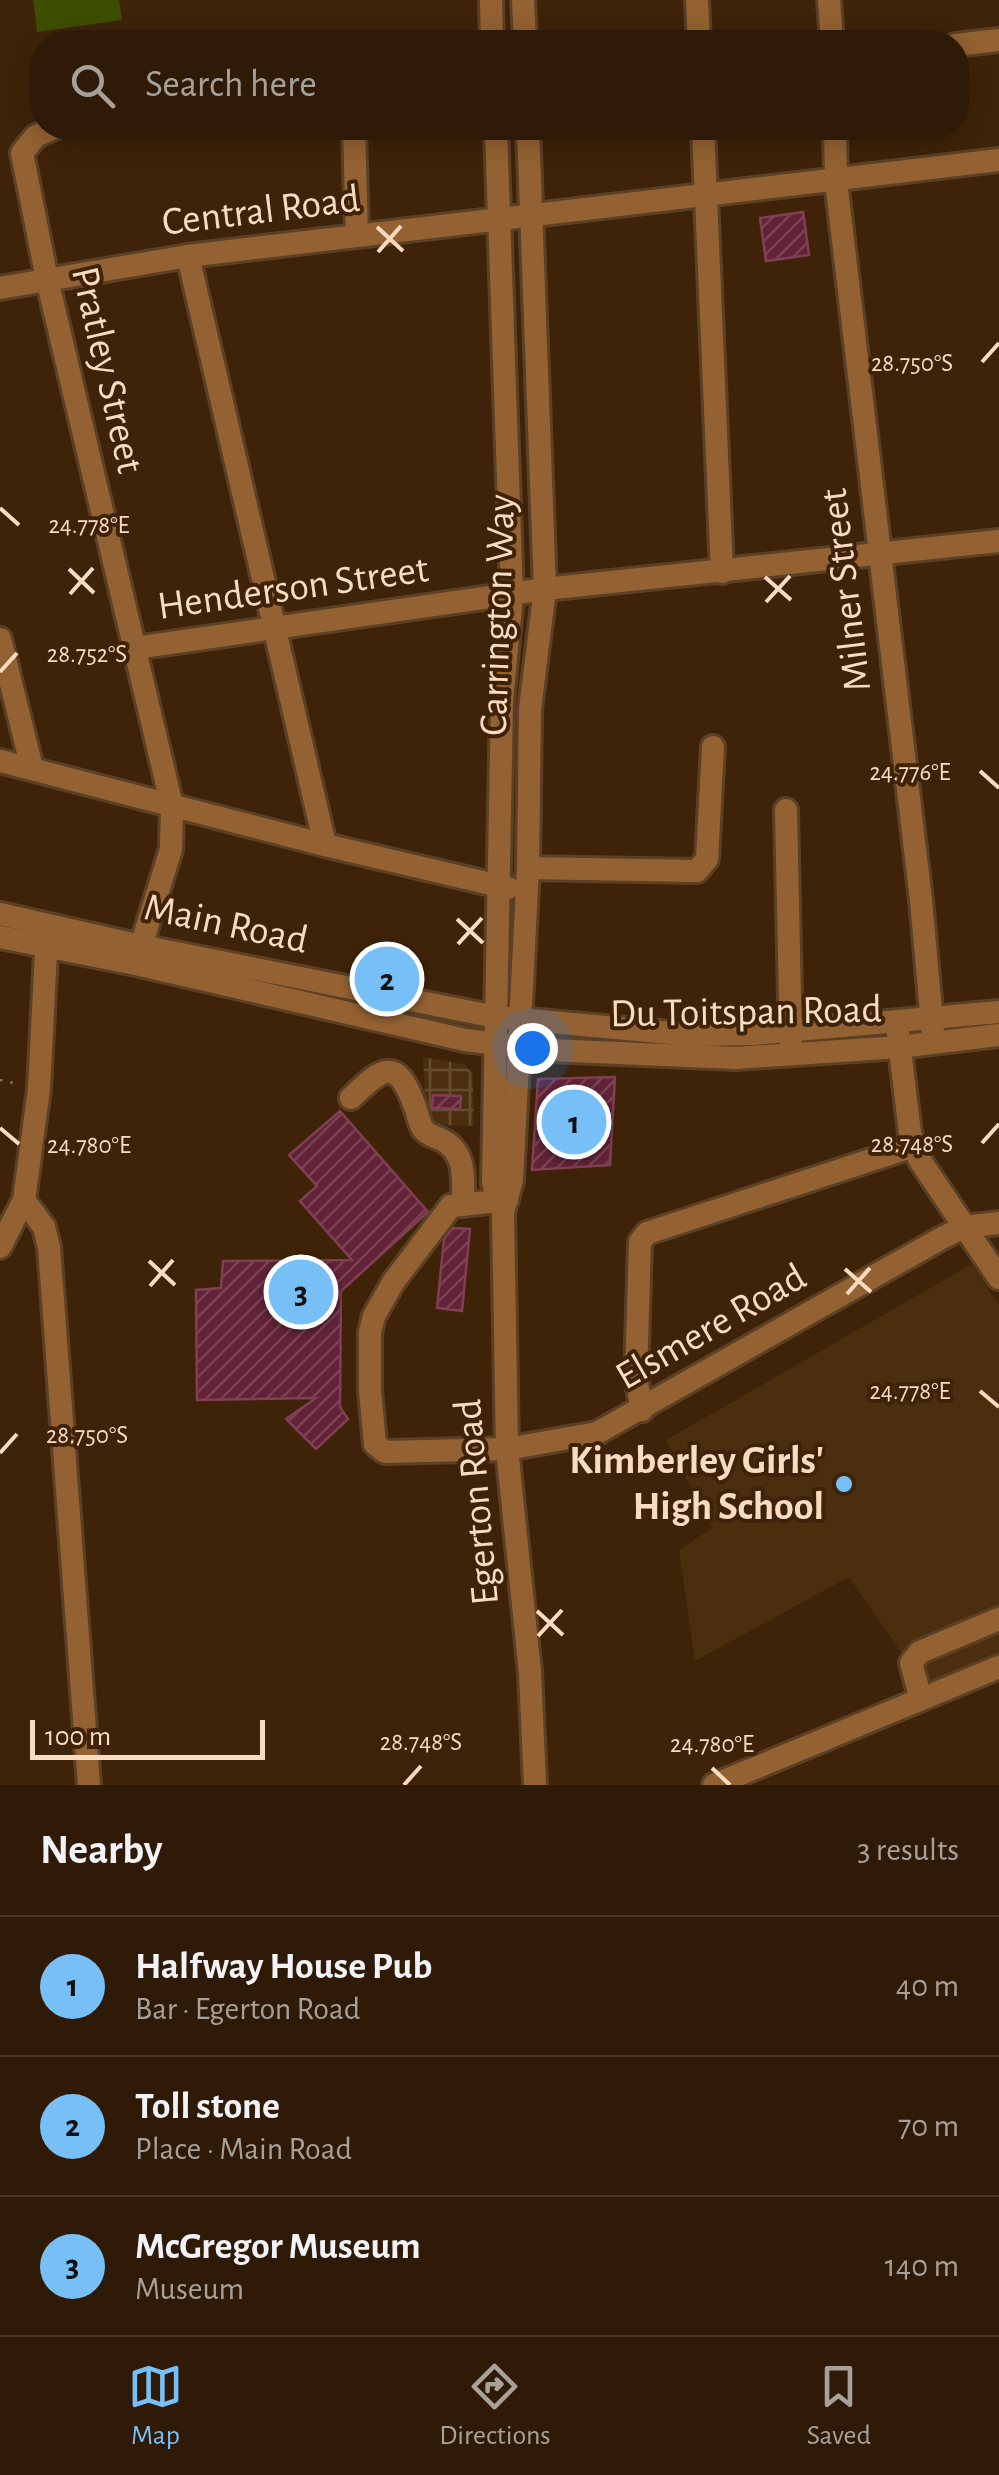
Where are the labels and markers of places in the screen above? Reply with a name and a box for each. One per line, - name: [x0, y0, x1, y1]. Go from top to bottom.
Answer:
- pin: 2: [354, 942, 420, 1016]
- pin: 1: [542, 1084, 606, 1160]
- pin: 3: [268, 1254, 334, 1330]
- place label: Kimberley Girls' High School: [569, 1441, 824, 1527]
- marker: Kimberley Girls' High School: [833, 1473, 855, 1495]

